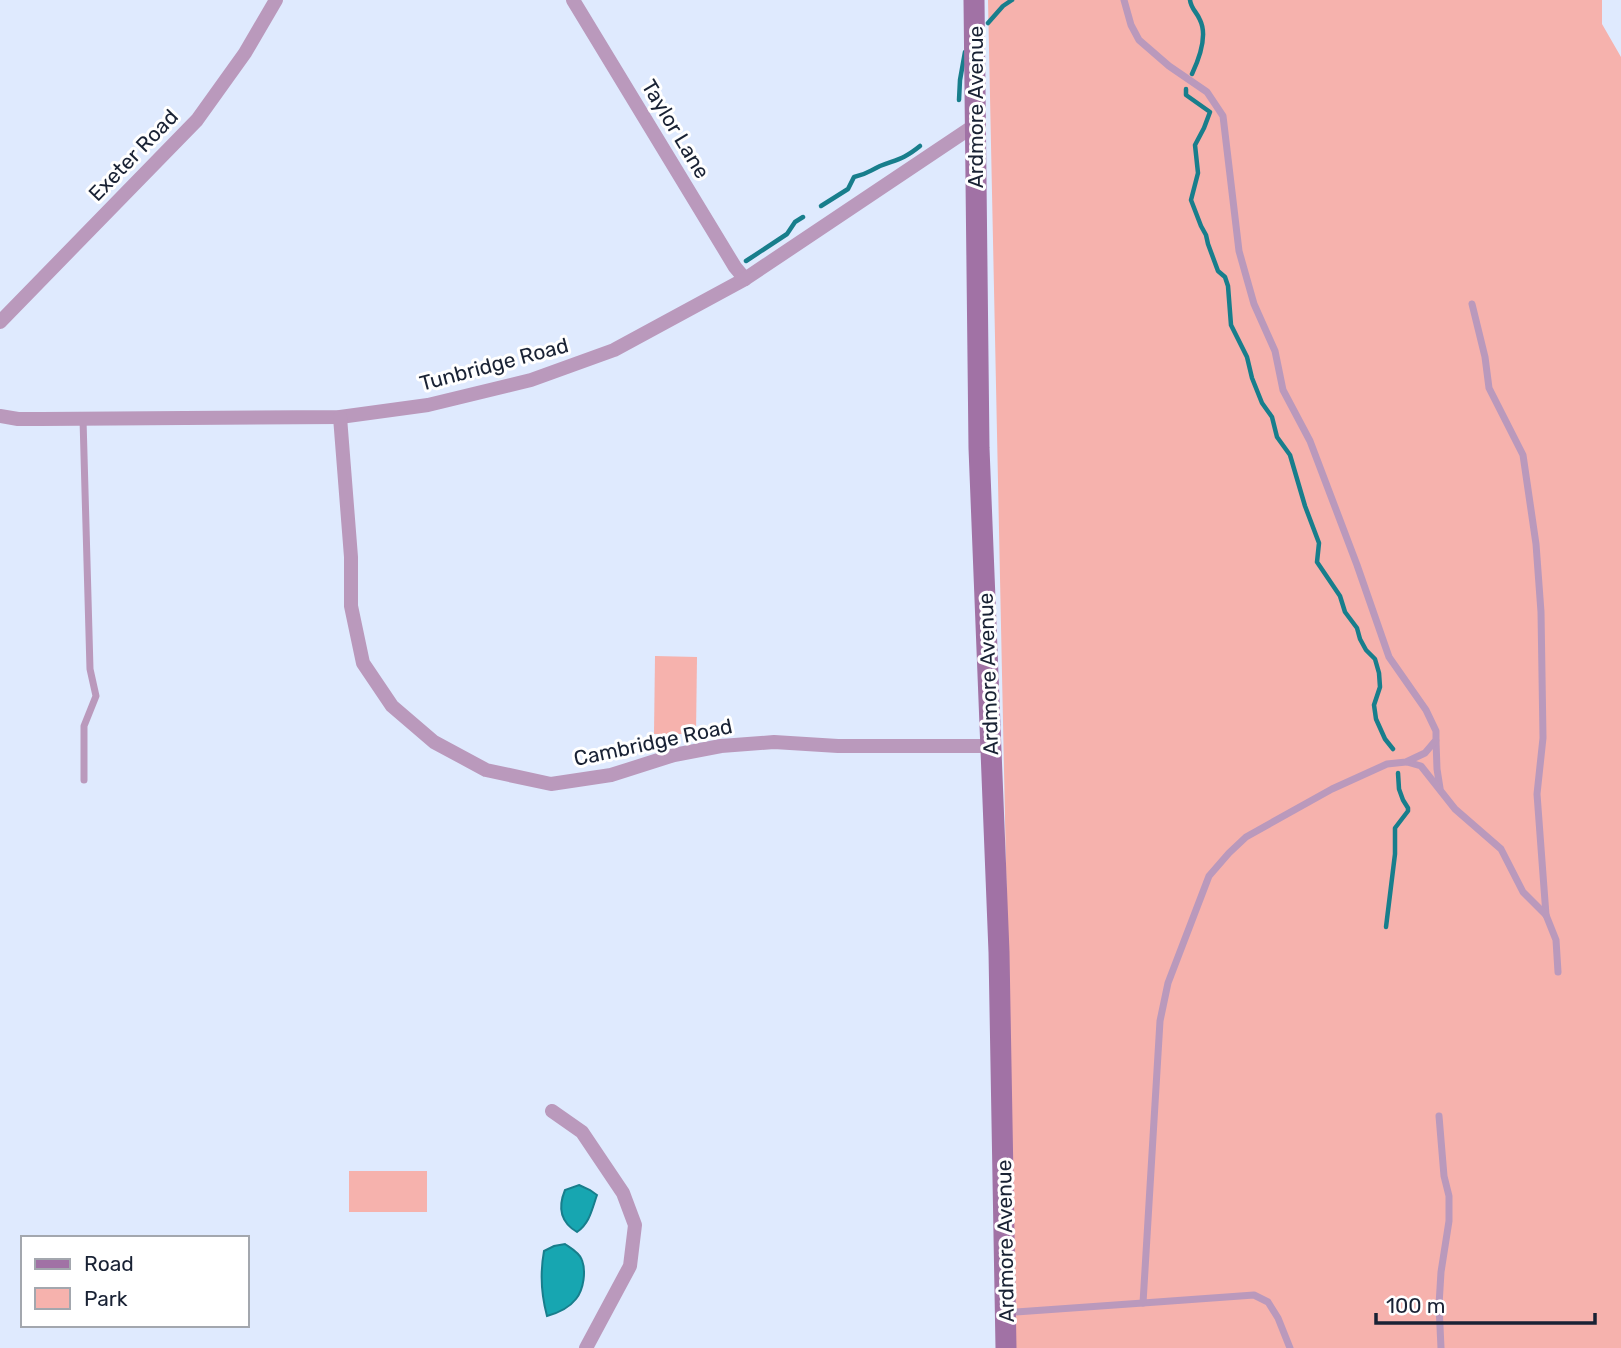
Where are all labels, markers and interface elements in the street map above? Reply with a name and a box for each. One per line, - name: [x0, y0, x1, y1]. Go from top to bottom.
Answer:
- street label: Ardmore Avenue: [963, 26, 988, 188]
- street label: Taylor Lane: [637, 75, 715, 183]
- street label: Exeter Road: [83, 104, 183, 206]
- street label: Tunbridge Road: [417, 332, 571, 396]
- street label: Ardmore Avenue: [973, 592, 1003, 756]
- street label: Cambridge Road: [571, 713, 735, 771]
- street label: Ardmore Avenue: [991, 1159, 1019, 1323]
- legend: [21, 1236, 248, 1327]
- text: Road: [84, 1251, 134, 1276]
- scale bar: [1376, 1282, 1595, 1326]
- text: Park: [84, 1286, 128, 1311]
- text: 100 m: [1386, 1293, 1445, 1318]

